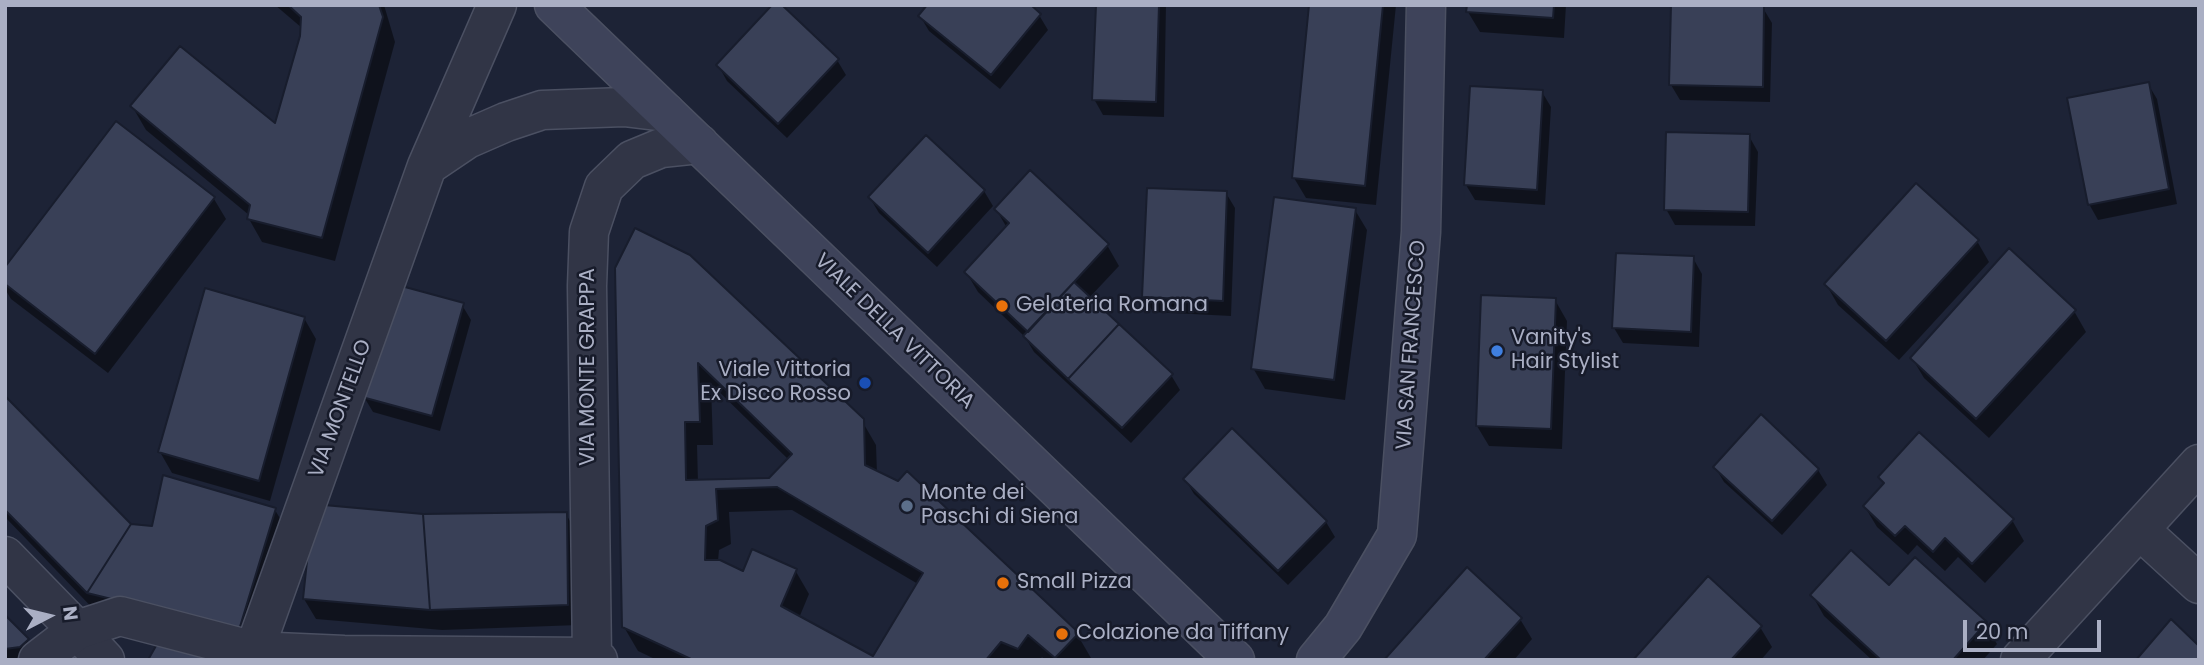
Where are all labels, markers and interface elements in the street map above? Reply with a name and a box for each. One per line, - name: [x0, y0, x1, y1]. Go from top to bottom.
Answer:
- street label: VIA SAN FRANCESCO: [1392, 239, 1432, 451]
- street label: VIALE DELLA VITTORIA: [809, 249, 979, 415]
- street label: VIA MONTE GRAPPA: [576, 268, 602, 466]
- place label: Gelateria Romana: [1016, 293, 1208, 319]
- marker: Gelateria Romana: [994, 298, 1010, 314]
- place label: Vanity's Hair Stylist: [1511, 326, 1619, 376]
- street label: VIA MONTELLO: [304, 336, 378, 482]
- marker: Vanity's Hair Stylist: [1489, 343, 1505, 359]
- place label: Viale Vittoria Ex Disco Rosso: [700, 358, 851, 408]
- marker: Viale Vittoria Ex Disco Rosso: [857, 375, 873, 391]
- place label: Monte dei Paschi di Siena: [921, 481, 1078, 531]
- marker: Monte dei Paschi di Siena: [899, 498, 915, 514]
- place label: Small Pizza: [1017, 570, 1132, 596]
- marker: Small Pizza: [995, 575, 1011, 591]
- north arrow: [14, 581, 84, 651]
- text: N: [56, 605, 85, 622]
- scale bar: [1966, 606, 2104, 650]
- text: 20 m: [1976, 617, 2029, 646]
- place label: Colazione da Tiffany: [1076, 621, 1289, 647]
- marker: Colazione da Tiffany: [1054, 626, 1070, 642]

